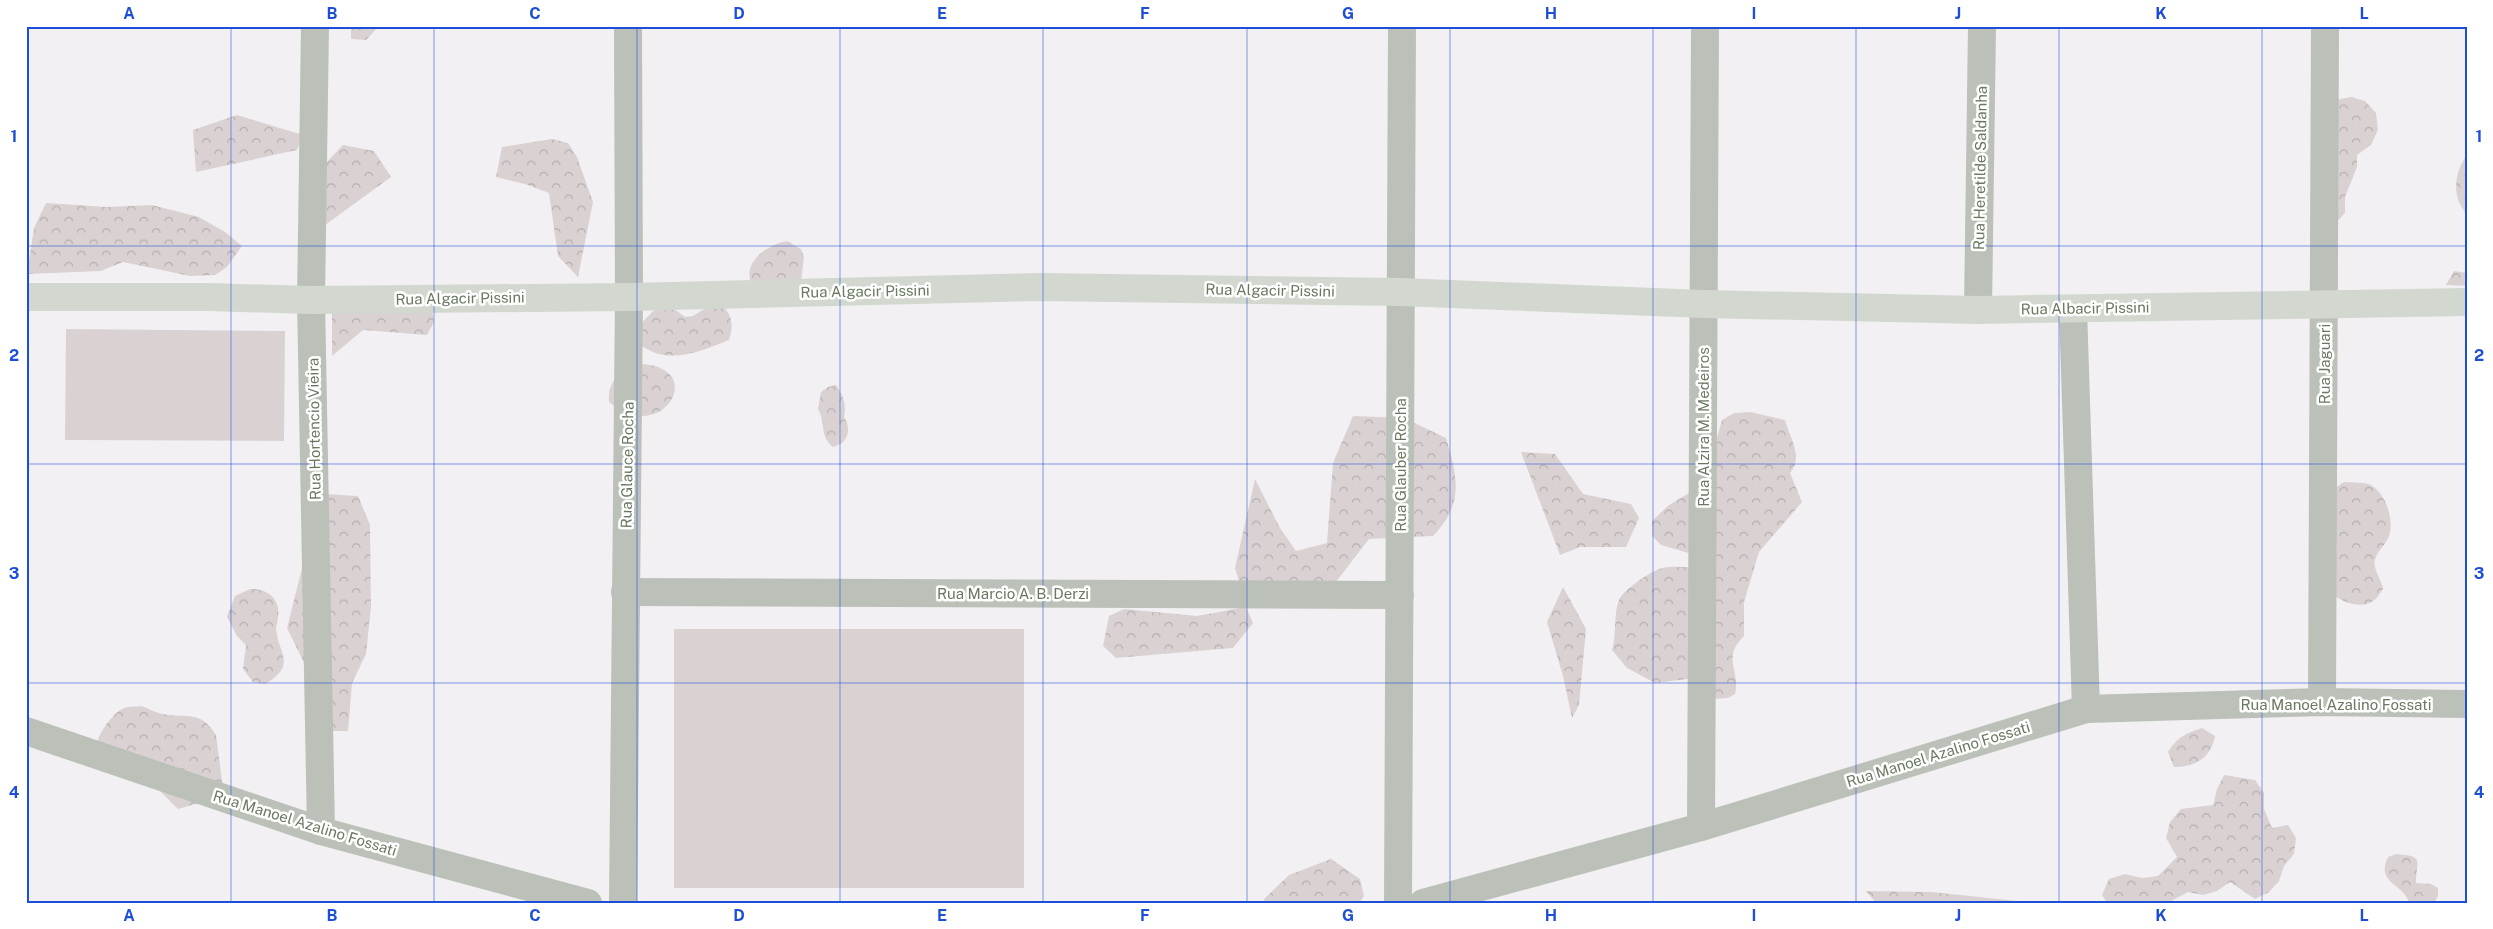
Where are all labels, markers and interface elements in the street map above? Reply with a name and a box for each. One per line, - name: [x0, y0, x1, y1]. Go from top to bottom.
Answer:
- text: A: [123, 4, 135, 23]
- text: B: [327, 4, 338, 23]
- text: C: [529, 4, 541, 23]
- text: D: [733, 4, 745, 23]
- text: E: [937, 4, 947, 23]
- text: F: [1140, 4, 1150, 23]
- text: G: [1342, 4, 1354, 23]
- text: H: [1545, 4, 1557, 23]
- text: I: [1752, 4, 1756, 23]
- text: J: [1955, 4, 1961, 23]
- text: K: [2155, 4, 2167, 23]
- text: L: [2359, 4, 2369, 23]
- street label: Rua Heretilde Saldanha: [1970, 86, 1990, 250]
- text: 1: [11, 127, 17, 146]
- text: 1: [2476, 127, 2482, 146]
- street label: Rua Algacir Pissini: [1205, 280, 1335, 300]
- street label: Rua Algacir Pissini: [800, 281, 930, 301]
- street label: Rua Algacir Pissini: [395, 288, 525, 308]
- street label: Rua Albacir Pissini: [2020, 298, 2150, 318]
- street label: Rua Jaguari: [2316, 324, 2333, 404]
- text: 2: [9, 346, 19, 365]
- text: 2: [2474, 346, 2484, 365]
- street label: Rua Alzira M. Medeiros: [1695, 347, 1712, 507]
- street label: Rua Hortencio Vieira: [304, 358, 324, 500]
- street label: Rua Glauber Rocha: [1392, 398, 1409, 532]
- street label: Rua Glauce Rocha: [617, 402, 637, 528]
- text: 3: [9, 564, 19, 583]
- text: 3: [2474, 564, 2484, 583]
- street label: Rua Marcio A. B. Derzi: [937, 585, 1089, 602]
- street label: Rua Manoel Azalino Fossati: [2240, 696, 2432, 713]
- street label: Rua Manoel Azalino Fossati: [1844, 718, 2032, 790]
- text: 4: [9, 783, 20, 802]
- text: 4: [2474, 783, 2485, 802]
- street label: Rua Manoel Azalino Fossati: [211, 787, 399, 859]
- text: A: [123, 906, 135, 925]
- text: B: [327, 906, 338, 925]
- text: C: [529, 906, 541, 925]
- text: D: [733, 906, 745, 925]
- text: E: [937, 906, 947, 925]
- text: F: [1140, 906, 1150, 925]
- text: G: [1342, 906, 1354, 925]
- text: H: [1545, 906, 1557, 925]
- text: I: [1752, 906, 1756, 925]
- text: J: [1955, 906, 1961, 925]
- text: K: [2155, 906, 2167, 925]
- text: L: [2359, 906, 2369, 925]

